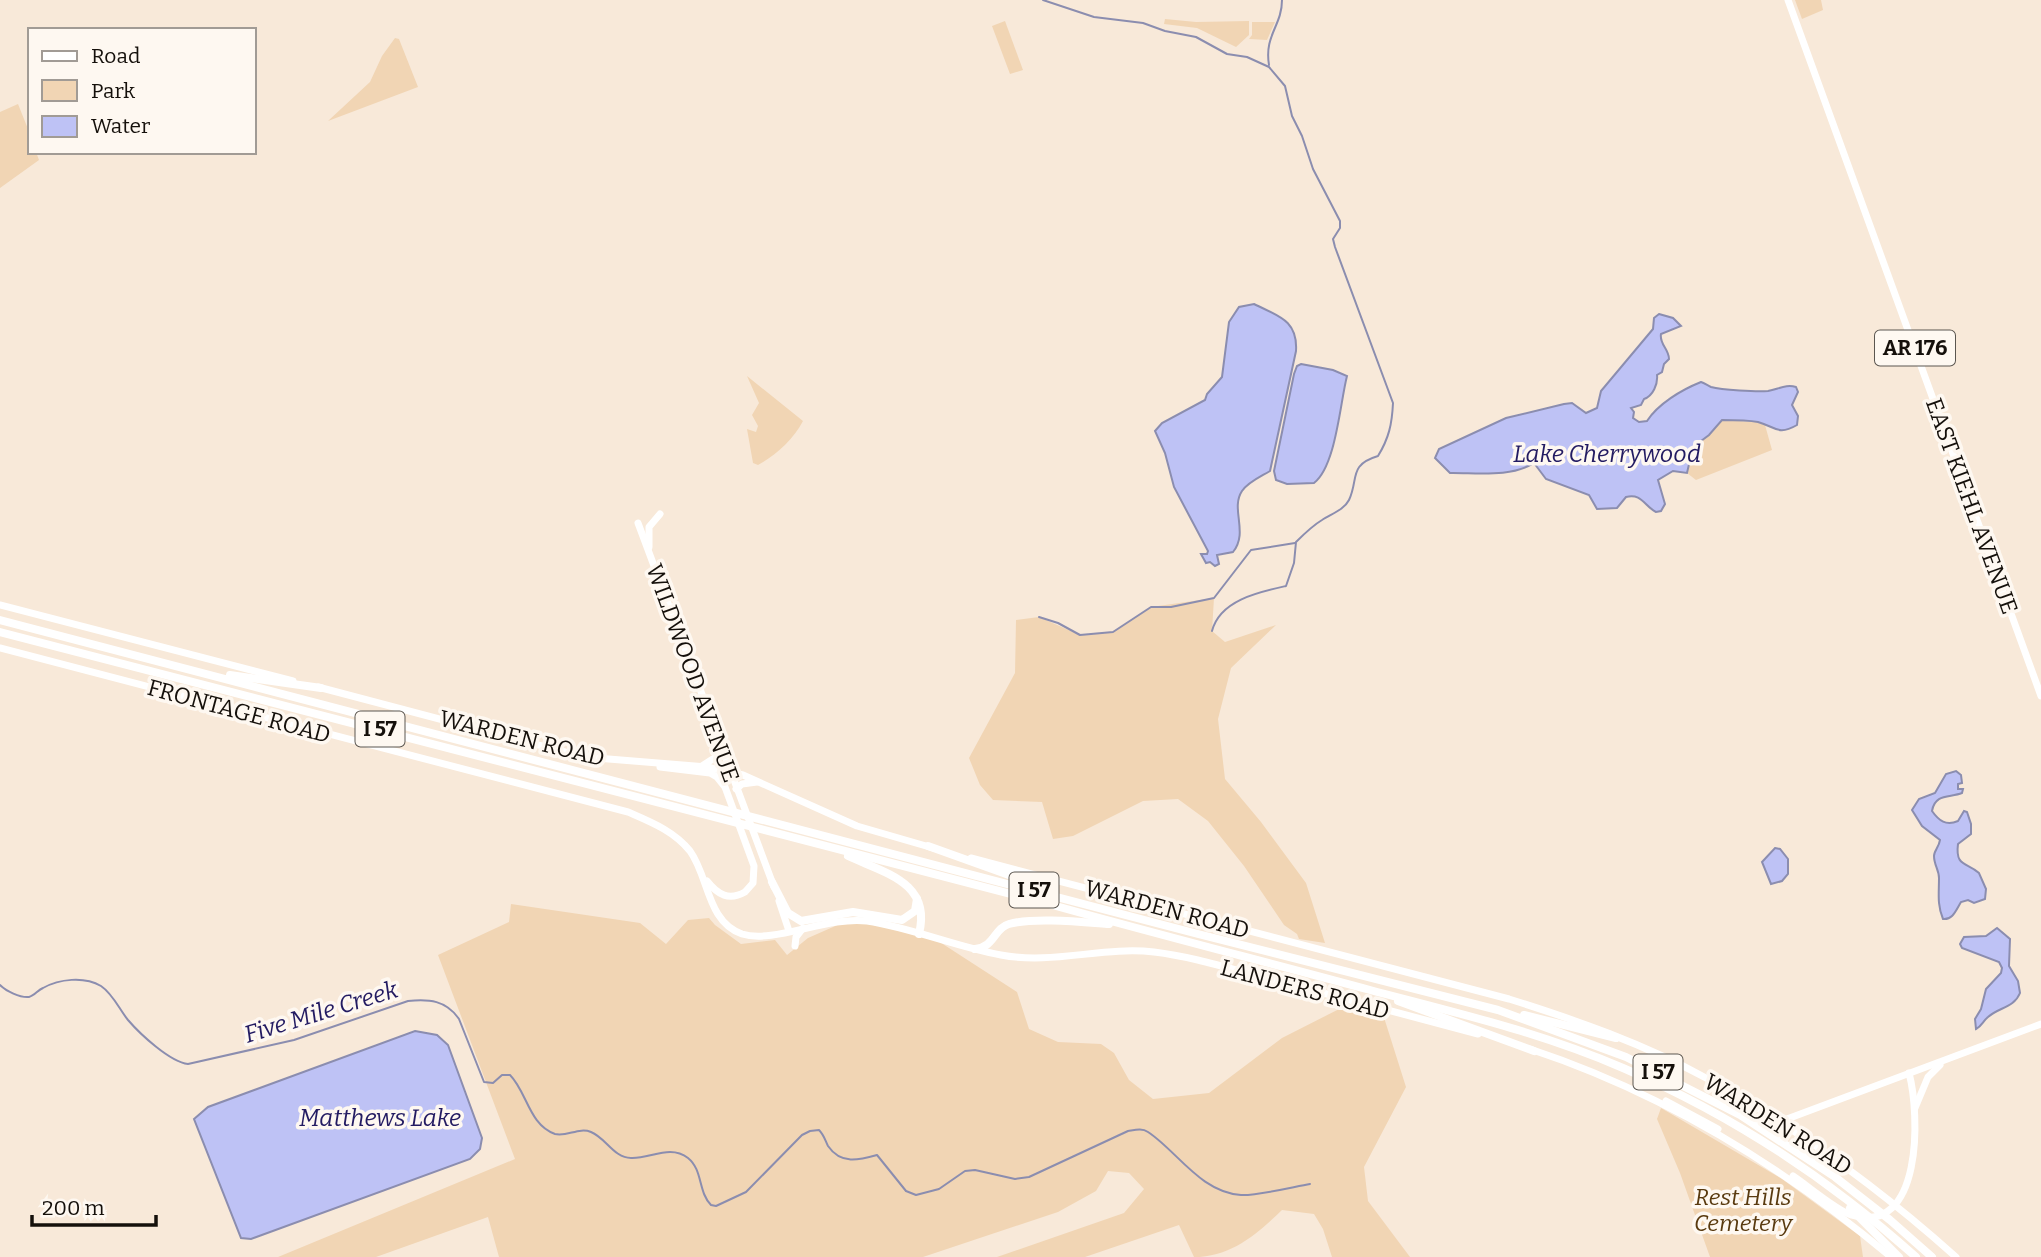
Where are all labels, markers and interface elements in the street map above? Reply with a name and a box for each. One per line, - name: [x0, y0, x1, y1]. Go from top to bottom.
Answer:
- legend: [28, 28, 256, 154]
- text: Road: [91, 43, 140, 69]
- text: Park: [91, 78, 135, 104]
- text: Water: [91, 113, 150, 139]
- road number: AR 176: [1875, 330, 1955, 366]
- street label: EAST KIEHL AVENUE: [1920, 394, 2024, 618]
- water label: Lake Cherrywood: [1513, 440, 1701, 468]
- street label: WILDWOOD AVENUE: [640, 560, 746, 786]
- street label: FRONTAGE ROAD: [144, 673, 334, 749]
- street label: WARDEN ROAD: [437, 704, 607, 772]
- road number: I 57: [356, 712, 404, 746]
- road number: I 57: [1010, 872, 1058, 908]
- street label: WARDEN ROAD: [1082, 874, 1252, 944]
- street label: LANDERS ROAD: [1217, 953, 1393, 1025]
- water label: Five Mile Creek: [241, 975, 402, 1049]
- road number: I 57: [1634, 1054, 1682, 1090]
- street label: WARDEN ROAD: [1699, 1067, 1857, 1181]
- water label: Matthews Lake: [299, 1104, 461, 1132]
- park label: Rest Hills Cemetery: [1694, 1183, 1793, 1237]
- scale bar: [32, 1184, 156, 1228]
- text: 200 m: [42, 1195, 105, 1221]

